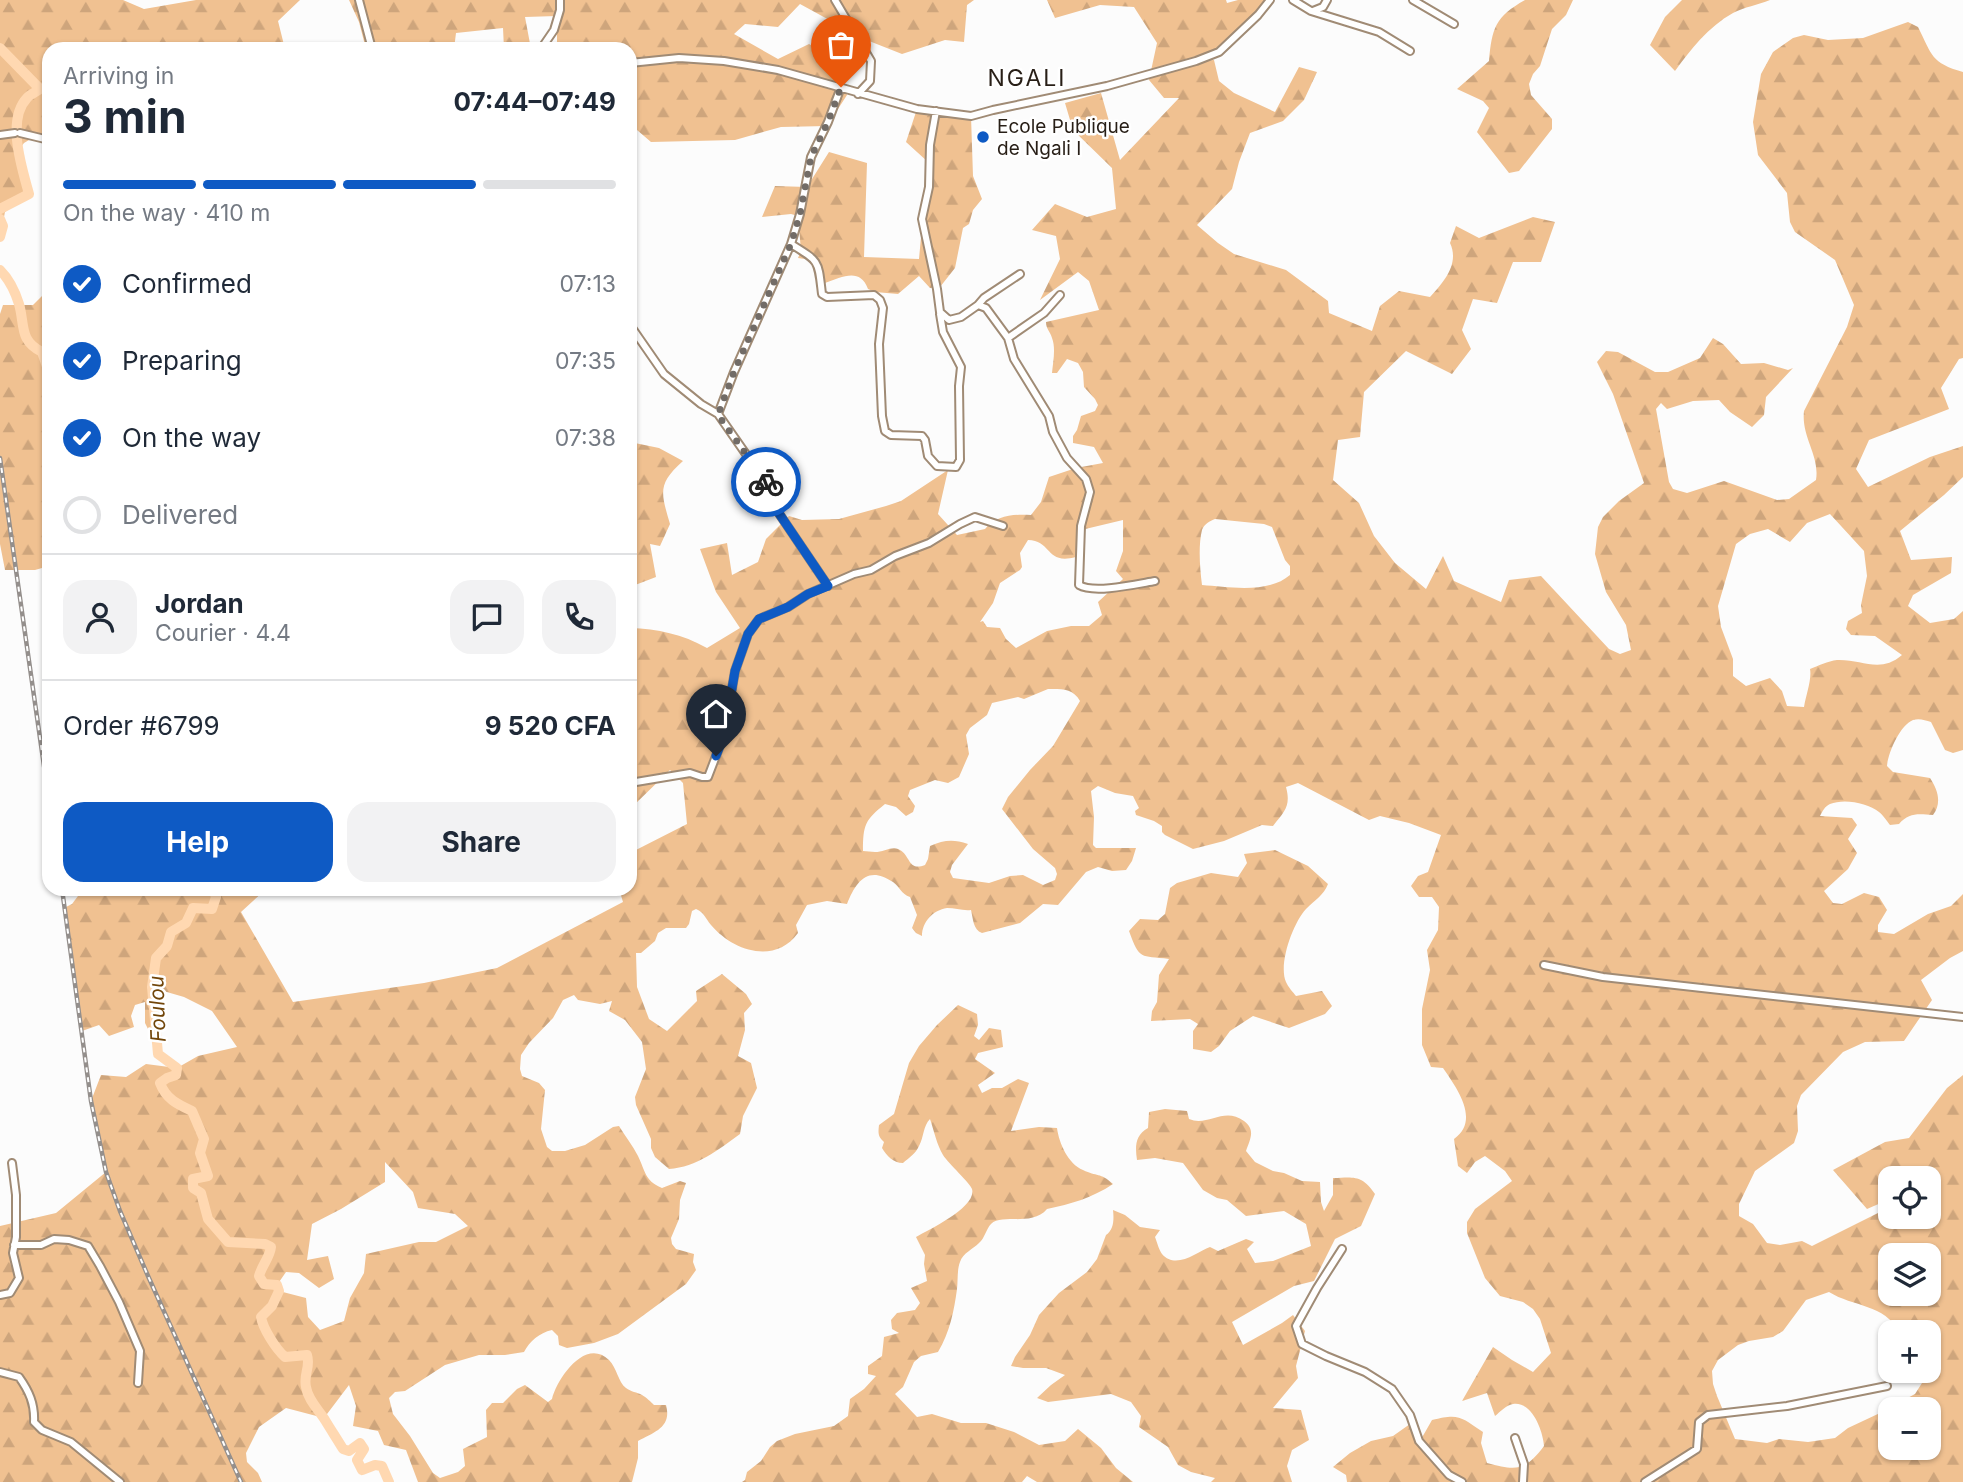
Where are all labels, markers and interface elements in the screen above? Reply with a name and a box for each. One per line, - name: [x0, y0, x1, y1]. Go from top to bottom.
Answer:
- pin: [811, 15, 871, 87]
- icon: bag: [822, 26, 860, 64]
- text: Arriving in: [63, 62, 174, 90]
- district label: NGALI: [987, 64, 1067, 92]
- text: 07:44–07:49: [453, 86, 616, 117]
- text: 3 min: [63, 88, 187, 144]
- place label: Ecole Publique de Ngali I: [997, 115, 1130, 160]
- marker: Ecole Publique de Ngali I: [975, 129, 991, 145]
- text: On the way · 410 m: [63, 199, 270, 227]
- icon: check: [63, 265, 101, 303]
- text: Confirmed: [122, 268, 252, 299]
- text: 07:13: [560, 270, 616, 298]
- icon: check: [63, 342, 101, 380]
- text: Preparing: [122, 345, 242, 376]
- text: 07:35: [555, 347, 616, 375]
- icon: check: [63, 419, 101, 457]
- text: On the way: [122, 422, 261, 453]
- text: 07:38: [555, 424, 616, 452]
- courier: [731, 447, 801, 517]
- icon: bike: [747, 463, 785, 501]
- text: Delivered: [122, 499, 238, 530]
- button: person: [63, 580, 137, 654]
- button: chat: [450, 580, 524, 654]
- button: phone: [542, 580, 616, 654]
- text: Jordan: [155, 588, 244, 619]
- text: Courier · 4.4: [155, 619, 291, 647]
- pin: [686, 684, 746, 756]
- icon: home: [697, 695, 735, 733]
- text: Order #6799: [63, 710, 220, 741]
- text: 9 520 CFA: [485, 710, 616, 741]
- button: Help: [63, 802, 333, 882]
- button: Share: [347, 802, 616, 882]
- water label: Foulou: [143, 975, 171, 1043]
- map controls: [1878, 1166, 1941, 1460]
- button: locate: [1878, 1166, 1941, 1229]
- button: layers: [1878, 1243, 1941, 1306]
- button: +: [1878, 1320, 1941, 1383]
- button: −: [1878, 1397, 1941, 1460]

